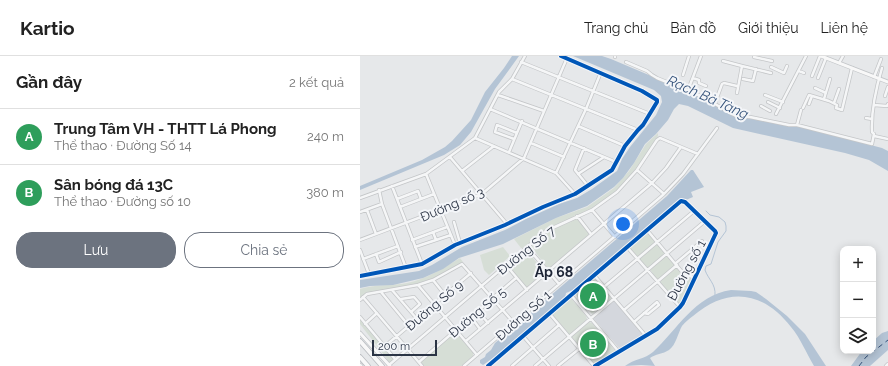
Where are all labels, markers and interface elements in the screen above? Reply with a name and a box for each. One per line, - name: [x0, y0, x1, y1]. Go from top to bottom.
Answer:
- text: Kartio: [20, 17, 75, 39]
- text: Trang chủ: [584, 20, 648, 36]
- text: Bản đồ: [670, 20, 716, 36]
- text: Giới thiệu: [738, 20, 798, 36]
- text: Liên hệ: [820, 20, 868, 36]
- text: Gần đây: [16, 72, 82, 92]
- water label: Rạch Bà Tàng: [665, 72, 751, 122]
- text: 2 kết quả: [289, 75, 344, 90]
- text: Trung Tâm VH - THTT Lá Phong: [54, 120, 277, 138]
- text: A: [25, 129, 33, 144]
- text: 240 m: [307, 129, 344, 144]
- text: Thể thao · Đường Số 14: [54, 138, 192, 153]
- text: Sân bóng đá 13C: [54, 176, 173, 194]
- street label: Đường số 3: [418, 184, 486, 225]
- text: B: [25, 185, 33, 200]
- text: 380 m: [306, 185, 344, 200]
- text: Thể thao · Đường số 10: [54, 194, 191, 209]
- your location: [613, 214, 633, 234]
- street label: Đường Số 7: [494, 223, 558, 278]
- button: Lưu: [16, 232, 176, 268]
- button: Chia sẻ: [184, 232, 344, 268]
- street label: Đường số 1: [664, 237, 709, 303]
- map controls: [840, 246, 876, 354]
- button: +: [840, 246, 876, 282]
- district label: Ấp 68: [535, 261, 573, 280]
- street label: Đường Số 9: [403, 277, 466, 334]
- pin: A: [580, 281, 606, 311]
- button: −: [840, 282, 876, 318]
- street label: Đường Số 5: [446, 284, 509, 341]
- street label: Đường Số 1: [493, 287, 554, 343]
- button: layers: [840, 318, 876, 354]
- pin: B: [580, 329, 606, 359]
- scale bar: [372, 338, 437, 357]
- text: 200 m: [378, 340, 410, 353]

